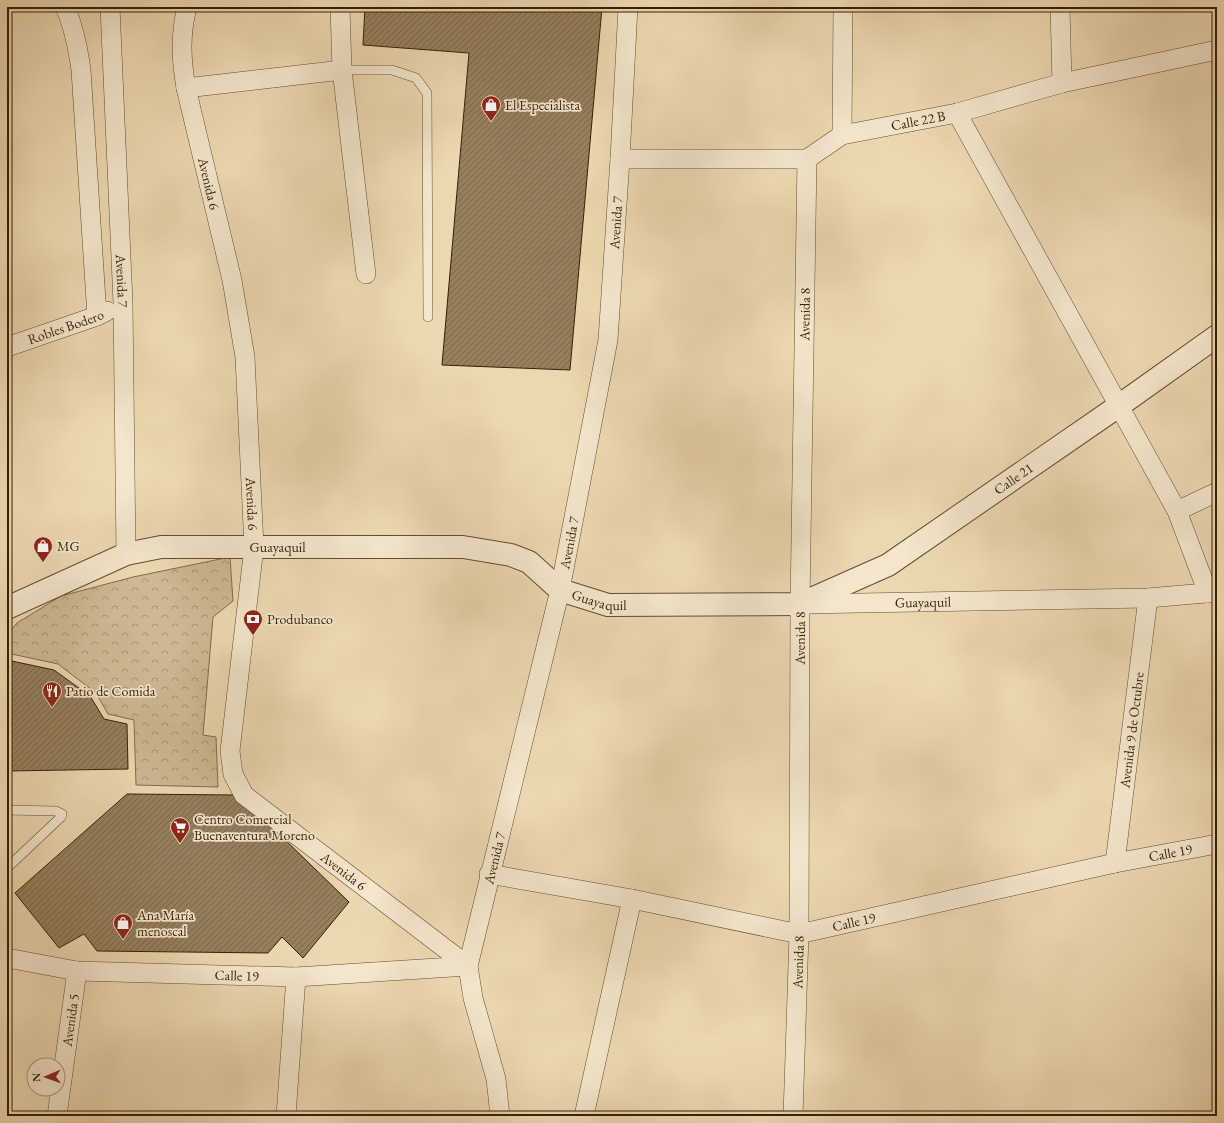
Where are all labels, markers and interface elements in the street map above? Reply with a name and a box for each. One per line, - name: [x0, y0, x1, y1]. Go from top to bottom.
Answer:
- shop icon: El Especialista: [480, 94, 502, 122]
- place label: El Especialista: [505, 96, 580, 114]
- street label: Calle 22 B: [889, 106, 947, 134]
- street label: Avenida 6: [194, 155, 224, 212]
- street label: Avenida 7: [605, 195, 627, 251]
- street label: Avenida 7: [112, 253, 132, 308]
- street label: Avenida 8: [795, 287, 814, 342]
- street label: Robles Bodero: [25, 305, 107, 348]
- street label: Calle 21: [990, 459, 1037, 498]
- street label: Avenida 6: [242, 476, 262, 531]
- street label: Avenida 7: [555, 515, 583, 571]
- shop icon: MG: [32, 535, 54, 563]
- place label: MG: [57, 537, 80, 555]
- street label: Guayaquil: [250, 538, 306, 556]
- street label: Guayaquil: [570, 585, 627, 614]
- street label: Guayaquil: [895, 592, 952, 611]
- bank icon: Produbanco: [242, 608, 264, 636]
- place label: Produbanco: [267, 610, 333, 628]
- street label: Avenida 8: [791, 611, 809, 666]
- street label: Avenida 9 de Octubre: [1115, 670, 1148, 790]
- restaurant icon: Patio de Comida: [41, 680, 63, 708]
- place label: Patio de Comida: [66, 682, 156, 700]
- place label: Centro Comercial Buenaventura Moreno: [194, 810, 315, 844]
- supermarket icon: Centro Comercial Buenaventura Moreno: [169, 816, 191, 844]
- street label: Avenida 7: [479, 830, 510, 887]
- street label: Calle 19: [1147, 840, 1194, 866]
- street label: Avenida 6: [316, 847, 370, 894]
- place label: Ana María menoscal: [136, 906, 194, 940]
- street label: Calle 19: [830, 908, 878, 935]
- shop icon: Ana María menoscal: [112, 912, 134, 940]
- street label: Avenida 8: [788, 935, 808, 990]
- street label: Calle 19: [214, 966, 259, 985]
- street label: Avenida 5: [58, 992, 83, 1048]
- north arrow: [26, 1057, 66, 1097]
- text: N: [29, 1073, 43, 1082]

